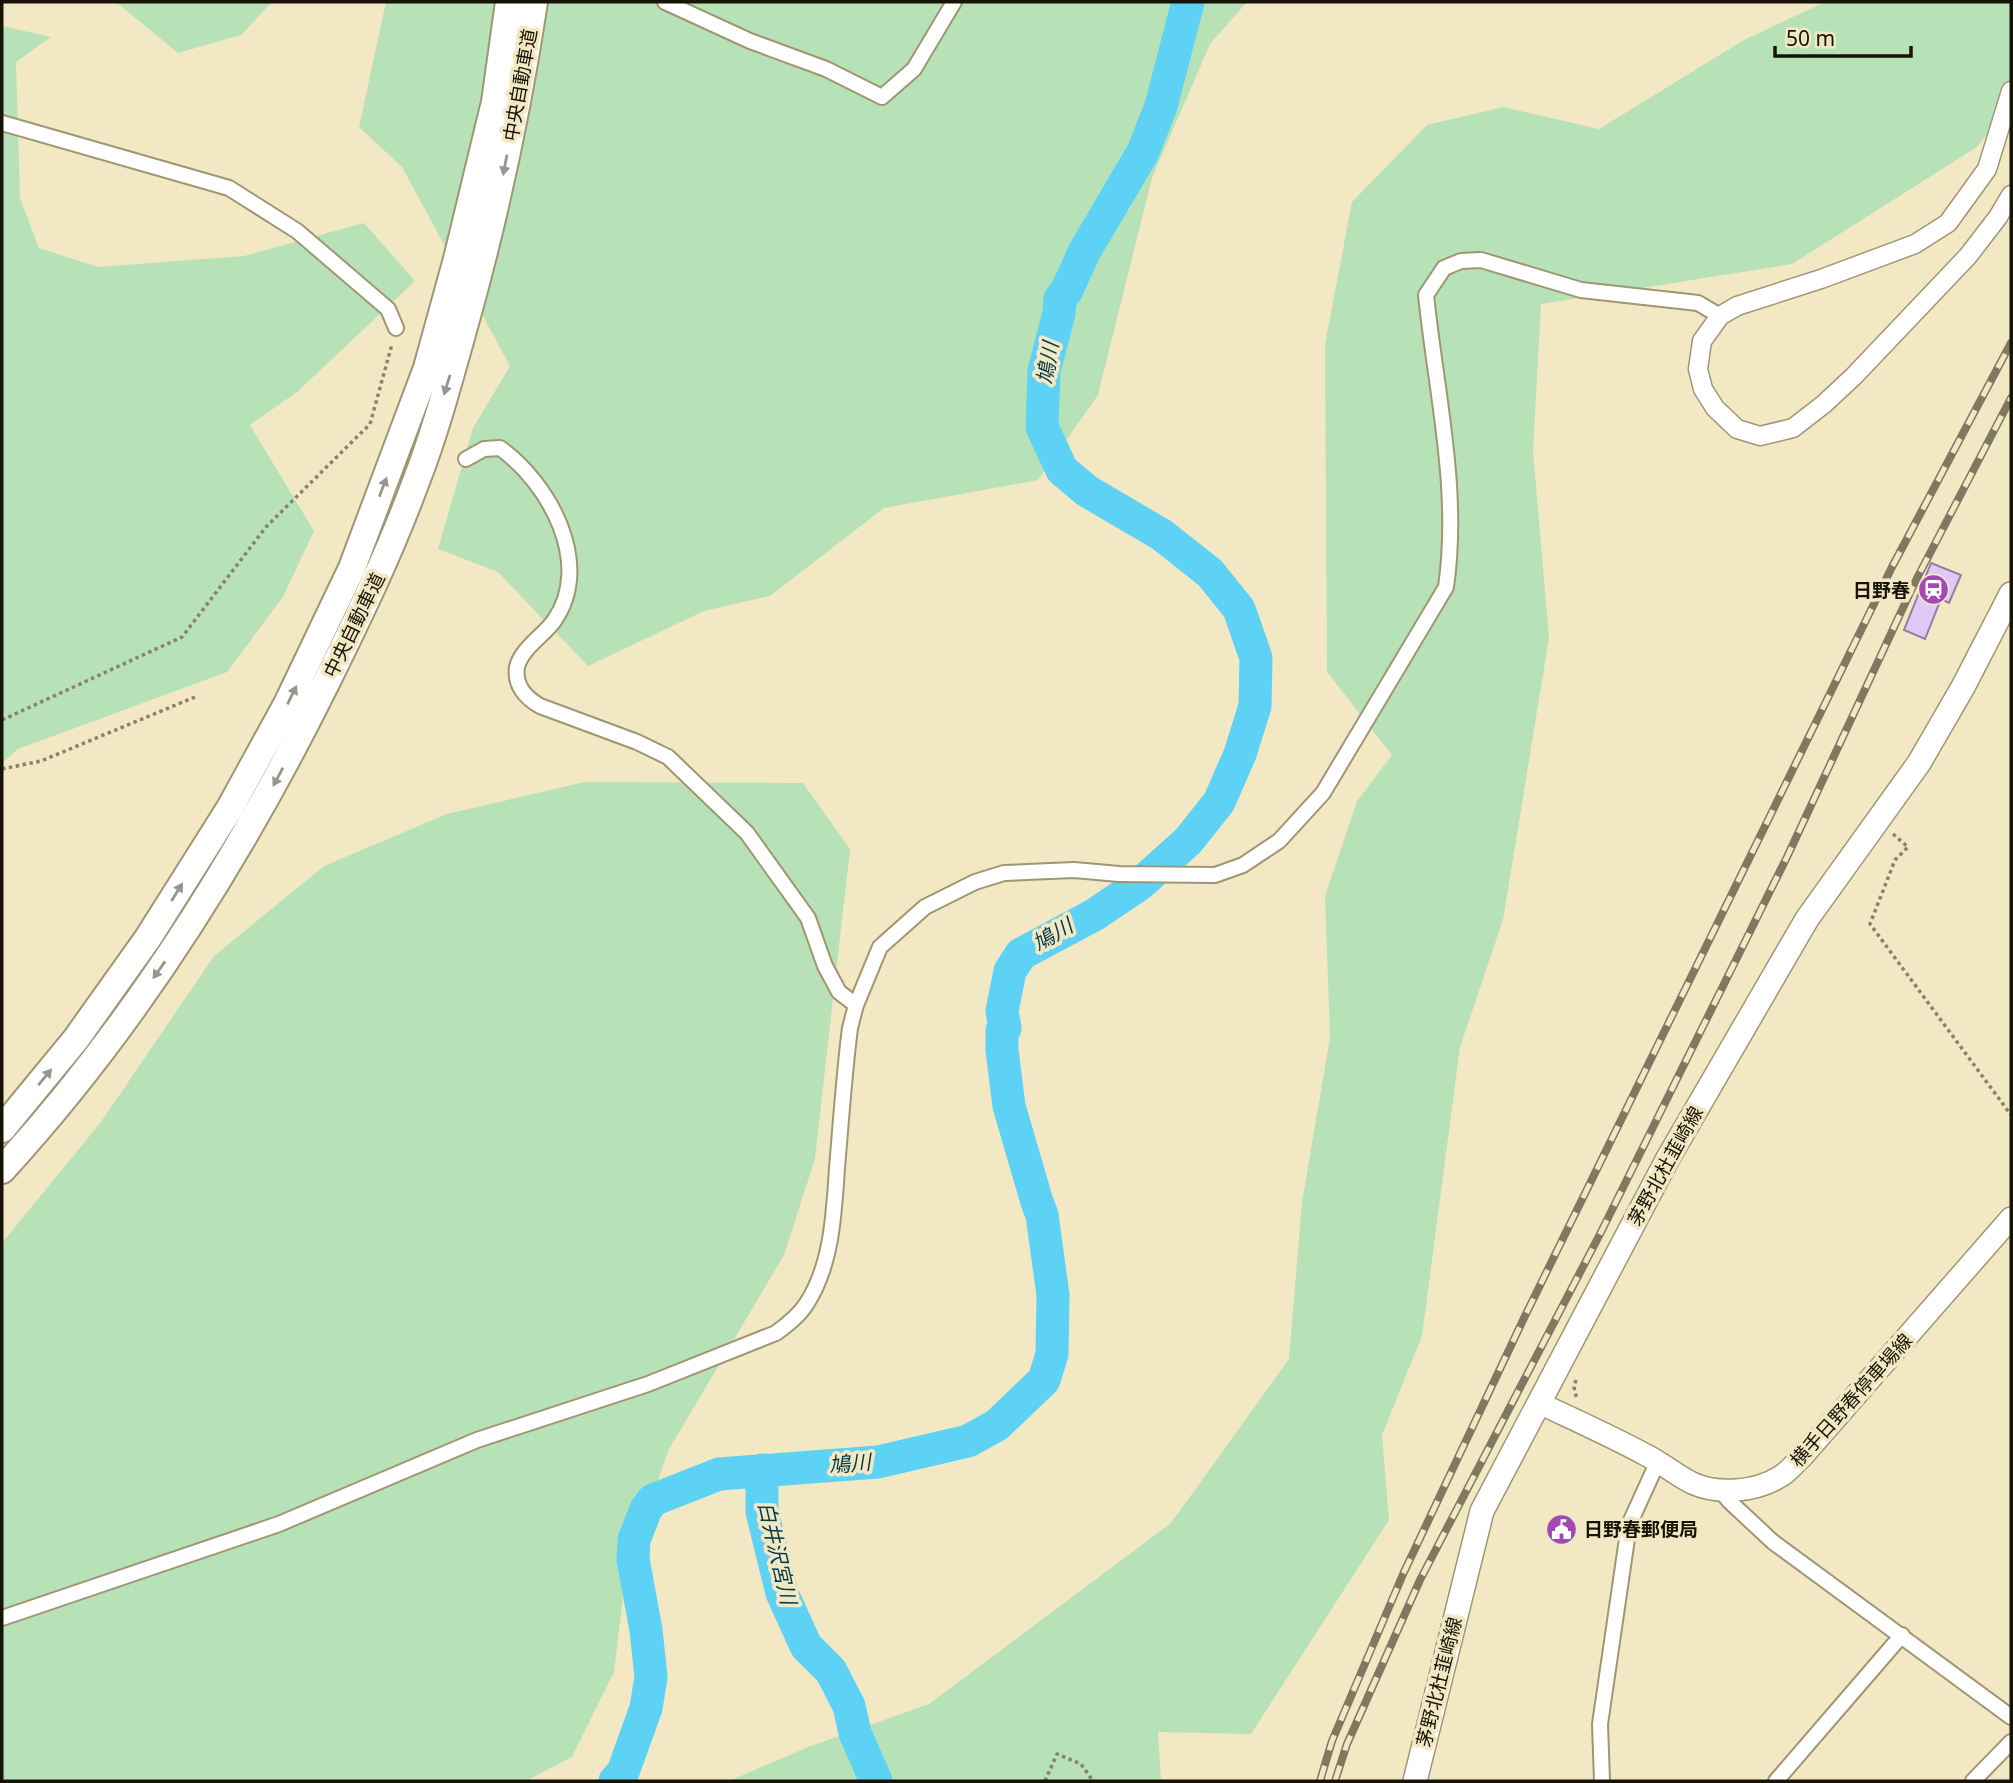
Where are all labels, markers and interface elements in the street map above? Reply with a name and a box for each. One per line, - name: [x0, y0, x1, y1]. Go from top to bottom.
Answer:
- scale bar: [1775, 14, 1912, 58]
- text: 50 m: [1786, 24, 1835, 52]
- street label: 中央自動車道: [497, 27, 543, 143]
- one-way arrow: [500, 154, 511, 176]
- water label: 鳩川: [1030, 338, 1064, 386]
- one-way arrow: [442, 375, 452, 396]
- one-way arrow: [378, 477, 389, 498]
- street label: 中央自動車道: [317, 568, 391, 682]
- station icon: 日野春: [1916, 573, 1950, 607]
- place label: 日野春: [1853, 577, 1910, 603]
- one-way arrow: [286, 685, 297, 705]
- one-way arrow: [272, 767, 283, 787]
- one-way arrow: [171, 882, 184, 901]
- water label: 鳩川: [1027, 910, 1079, 957]
- one-way arrow: [152, 961, 166, 979]
- one-way arrow: [37, 1068, 52, 1085]
- street label: 茅野北杜韮崎線: [1621, 1102, 1709, 1230]
- street label: 横手日野春停車場線: [1784, 1328, 1918, 1472]
- water label: 鳩川: [828, 1447, 874, 1479]
- water label: 白井沢宮川: [753, 1498, 804, 1609]
- public building icon: 日野春郵便局: [1544, 1512, 1578, 1546]
- place label: 日野春郵便局: [1584, 1516, 1698, 1542]
- street label: 茅野北杜韮崎線: [1410, 1614, 1468, 1750]

